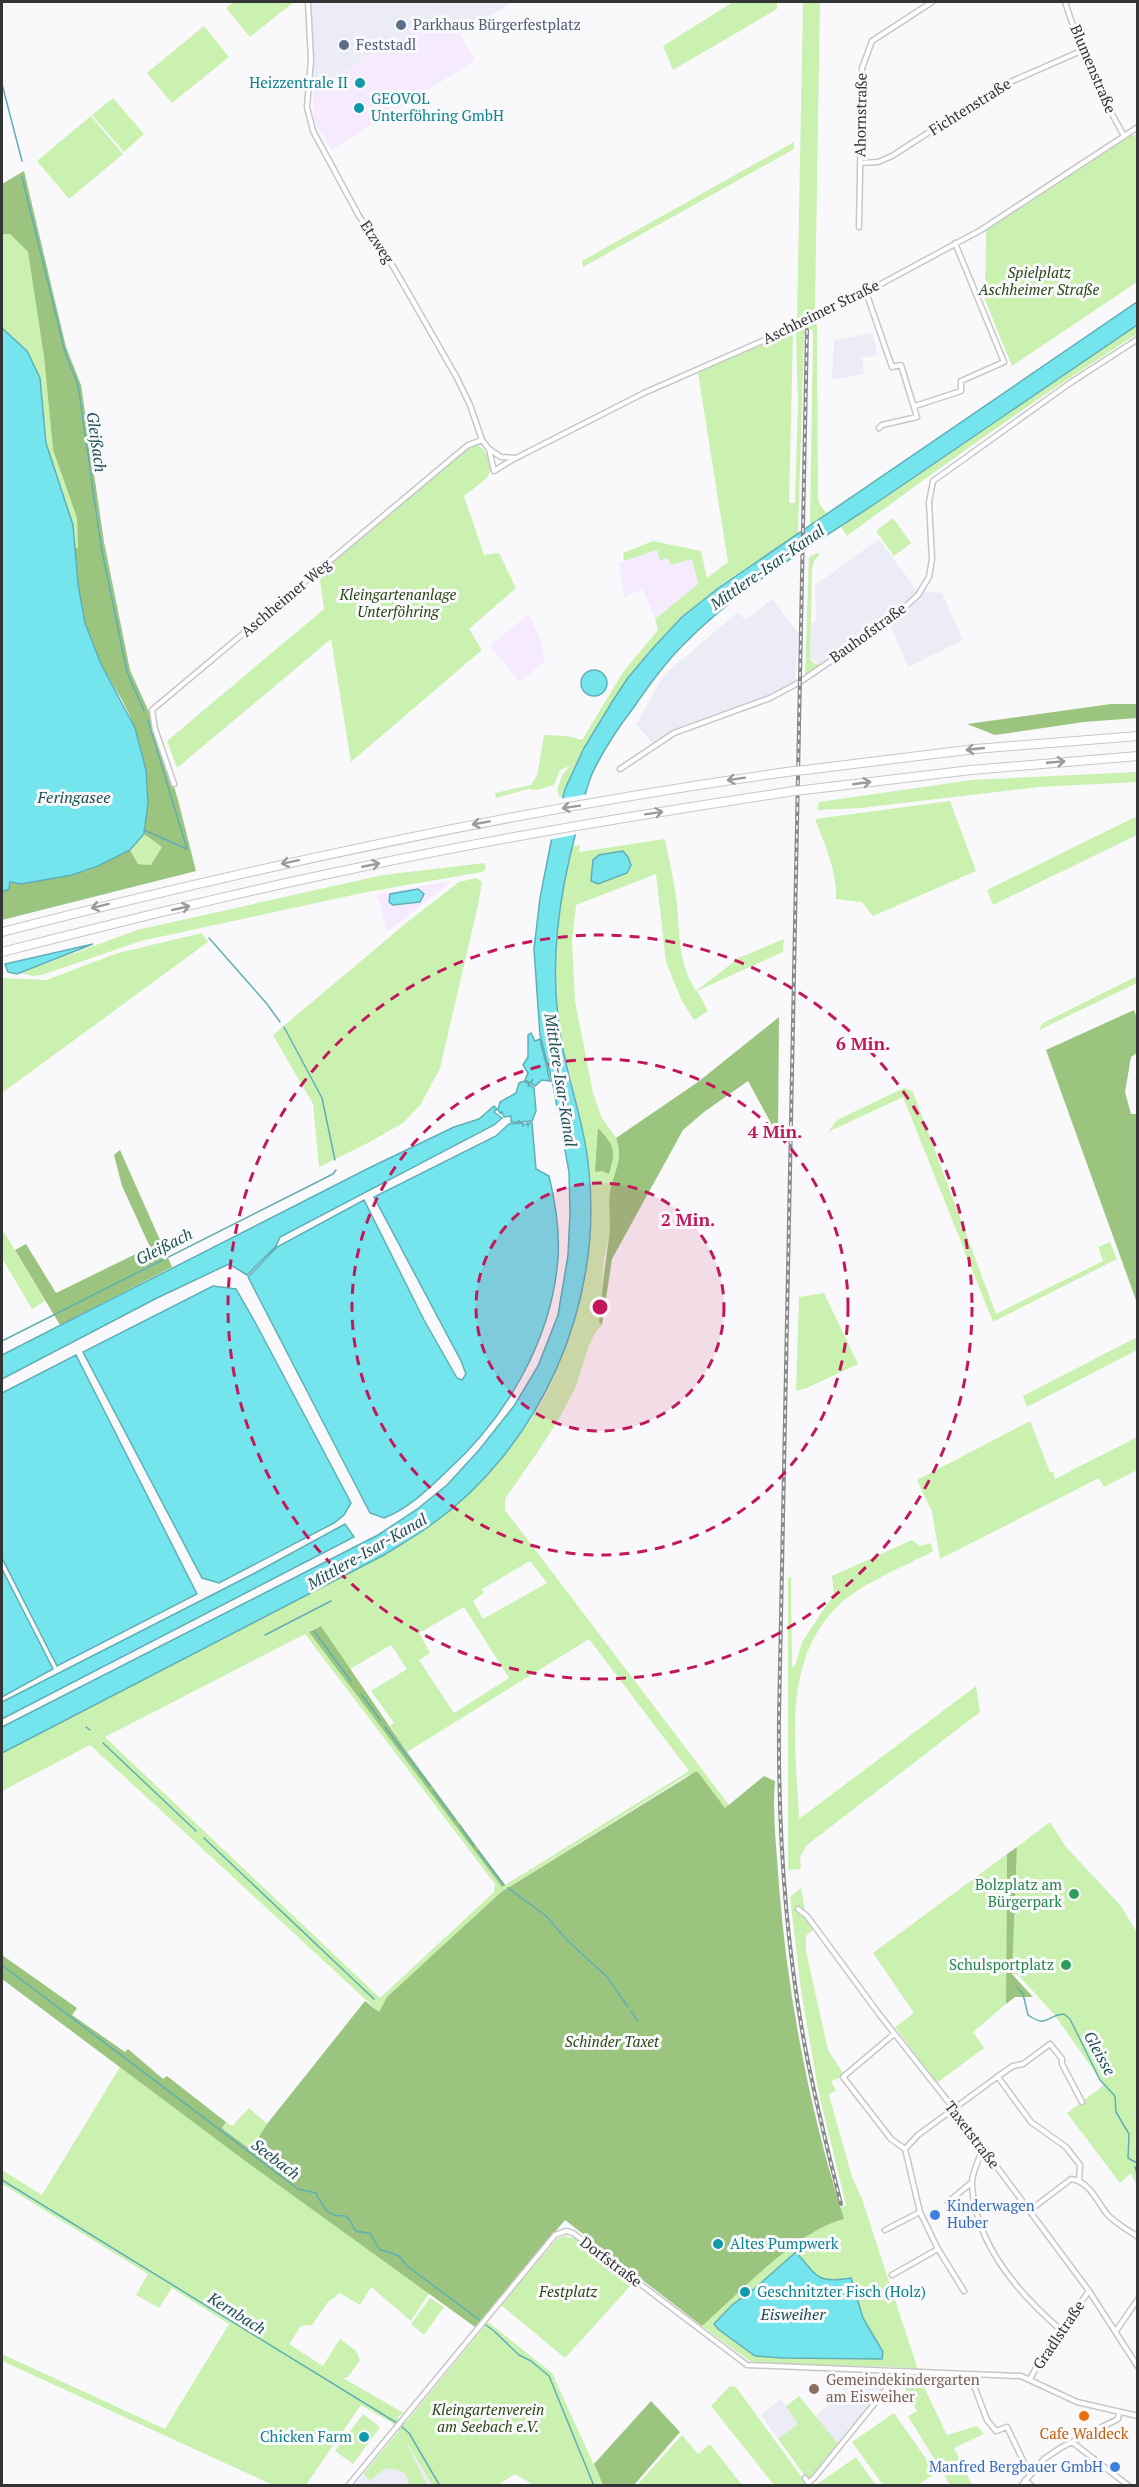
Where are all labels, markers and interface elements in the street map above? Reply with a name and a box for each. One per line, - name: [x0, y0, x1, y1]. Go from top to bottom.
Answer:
- place label: Parkhaus Bürgerfestplatz: [413, 14, 581, 34]
- marker: Parkhaus Bürgerfestplatz: [394, 18, 408, 32]
- street label: Blumenstraße: [1066, 21, 1122, 116]
- place label: Feststadl: [356, 34, 416, 54]
- marker: Feststadl: [337, 38, 351, 52]
- place label: Heizzentrale II: [249, 72, 348, 92]
- street label: Ahornstraße: [849, 73, 871, 157]
- street label: Fichtenstraße: [925, 73, 1014, 139]
- marker: Heizzentrale II: [353, 76, 367, 90]
- place label: GEOVOL Unterföhring GmbH: [371, 88, 504, 125]
- marker: GEOVOL Unterföhring GmbH: [352, 101, 366, 115]
- street label: Etzweg: [356, 216, 400, 268]
- park label: Spielplatz Aschheimer Straße: [978, 262, 1100, 299]
- street label: Aschheimer Straße: [759, 274, 882, 348]
- water label: Gleißach: [82, 410, 112, 474]
- water label: Mittlere-Isar-Kanal: [705, 519, 829, 615]
- street label: Aschheimer Weg: [236, 553, 335, 641]
- park label: Kleingartenanlage Unterföhring: [339, 584, 457, 621]
- street label: Bauhofstraße: [825, 598, 910, 667]
- one-way arrow: [965, 744, 985, 755]
- one-way arrow: [1046, 756, 1066, 767]
- one-way arrow: [727, 774, 747, 785]
- one-way arrow: [852, 777, 872, 788]
- water label: Feringasee: [37, 786, 110, 808]
- one-way arrow: [561, 801, 581, 812]
- one-way arrow: [644, 808, 663, 819]
- one-way arrow: [472, 817, 491, 828]
- one-way arrow: [281, 857, 300, 869]
- one-way arrow: [360, 859, 380, 870]
- one-way arrow: [91, 901, 110, 913]
- one-way arrow: [171, 901, 190, 913]
- water label: Mittlere-Isar-Kanal: [539, 1011, 582, 1149]
- text: 6 Min.: [836, 1031, 890, 1055]
- text: 4 Min.: [748, 1119, 802, 1143]
- text: 2 Min.: [661, 1207, 715, 1231]
- water label: Gleißach: [132, 1222, 196, 1270]
- centre of rings: [590, 1297, 610, 1317]
- water label: Mittlere-Isar-Kanal: [302, 1507, 431, 1595]
- place label: Bolzplatz am Bürgerpark: [975, 1874, 1062, 1911]
- marker: Bolzplatz am Bürgerpark: [1067, 1887, 1081, 1901]
- place label: Schulsportplatz: [949, 1954, 1054, 1974]
- marker: Schulsportplatz: [1059, 1958, 1073, 1972]
- water label: Gleisse: [1079, 2027, 1121, 2079]
- park label: Schinder Taxet: [565, 2031, 660, 2051]
- street label: Taxetstraße: [941, 2097, 1005, 2172]
- water label: Seebach: [247, 2134, 305, 2184]
- place label: Kinderwagen Huber: [947, 2195, 1035, 2232]
- marker: Kinderwagen Huber: [928, 2208, 942, 2222]
- street label: Dorfstraße: [577, 2231, 647, 2291]
- place label: Altes Pumpwerk: [730, 2233, 839, 2253]
- marker: Altes Pumpwerk: [711, 2237, 725, 2251]
- park label: Festplatz: [538, 2281, 597, 2301]
- place label: Geschnitzter Fisch (Holz): [757, 2281, 926, 2301]
- marker: Geschnitzter Fisch (Holz): [738, 2285, 752, 2299]
- water label: Kernbach: [203, 2286, 270, 2339]
- street label: Gradlstraße: [1028, 2296, 1089, 2373]
- water label: Eisweiher: [760, 2303, 826, 2325]
- place label: Gemeindekindergarten am Eisweiher: [826, 2369, 980, 2406]
- marker: Gemeindekindergarten am Eisweiher: [807, 2382, 821, 2396]
- park label: Kleingartenverein am Seebach e.V.: [431, 2399, 544, 2436]
- marker: Cafe Waldeck: [1077, 2409, 1091, 2423]
- place label: Cafe Waldeck: [1039, 2423, 1129, 2443]
- place label: Chicken Farm: [260, 2426, 352, 2446]
- marker: Chicken Farm: [357, 2430, 371, 2444]
- place label: Manfred Bergbauer GmbH: [929, 2456, 1103, 2476]
- marker: Manfred Bergbauer GmbH: [1108, 2460, 1122, 2474]

